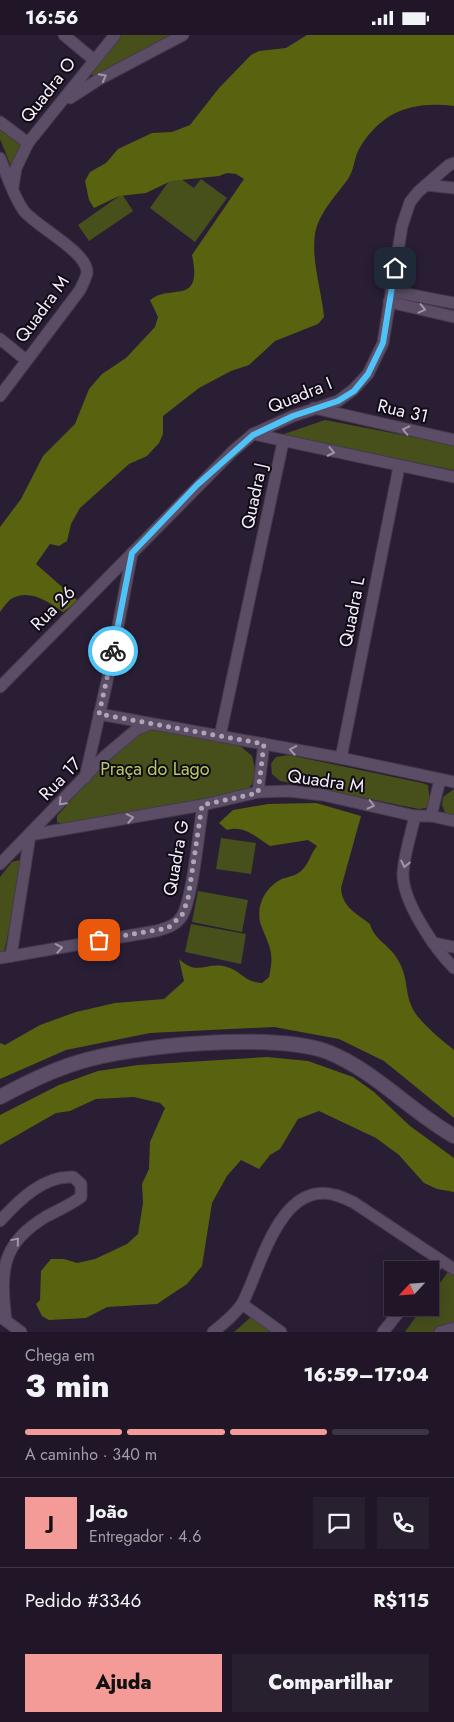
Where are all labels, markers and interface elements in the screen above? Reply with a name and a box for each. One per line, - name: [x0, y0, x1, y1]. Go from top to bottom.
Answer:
- text: 16:56: [25, 4, 78, 31]
- street label: Quadra O: [14, 52, 82, 128]
- one-way arrow: [98, 73, 107, 83]
- pin: [374, 247, 416, 289]
- icon: home: [381, 254, 409, 282]
- street label: Quadra M: [9, 270, 75, 348]
- one-way arrow: [417, 303, 426, 314]
- street label: Quadra I: [264, 370, 336, 420]
- street label: Rua 31: [375, 393, 431, 429]
- one-way arrow: [402, 425, 411, 436]
- one-way arrow: [327, 447, 336, 457]
- street label: Quadra J: [234, 460, 274, 532]
- street label: Quadra L: [332, 575, 372, 649]
- street label: Rua 26: [25, 580, 81, 636]
- courier: [88, 626, 138, 676]
- icon: bike: [99, 637, 127, 665]
- one-way arrow: [289, 745, 298, 755]
- street label: Rua 17: [33, 751, 87, 806]
- park label: Praça do Lago: [100, 756, 210, 782]
- street label: Quadra M: [286, 763, 366, 799]
- one-way arrow: [59, 797, 68, 806]
- one-way arrow: [367, 799, 376, 810]
- one-way arrow: [126, 813, 134, 823]
- street label: Quadra G: [157, 818, 195, 898]
- one-way arrow: [400, 859, 411, 868]
- pin: [78, 919, 120, 961]
- icon: bag: [85, 926, 113, 954]
- one-way arrow: [54, 943, 63, 953]
- one-way arrow: [10, 1237, 19, 1246]
- north arrow: [384, 1261, 439, 1316]
- map controls: [384, 1261, 439, 1316]
- text: Chega em: [25, 1344, 95, 1367]
- text: 16:59–17:04: [303, 1361, 429, 1388]
- text: 3 min: [25, 1363, 110, 1409]
- text: A caminho · 340 m: [25, 1443, 157, 1466]
- button: chat: [313, 1497, 365, 1549]
- button: phone: [377, 1497, 429, 1549]
- text: João: [89, 1498, 128, 1525]
- text: J: [48, 1509, 54, 1536]
- text: Entregador · 4.6: [89, 1525, 201, 1548]
- text: Pedido #3346: [25, 1587, 142, 1614]
- text: R$115: [373, 1587, 429, 1614]
- button: Ajuda: [25, 1654, 222, 1712]
- button: Compartilhar: [232, 1654, 429, 1712]

